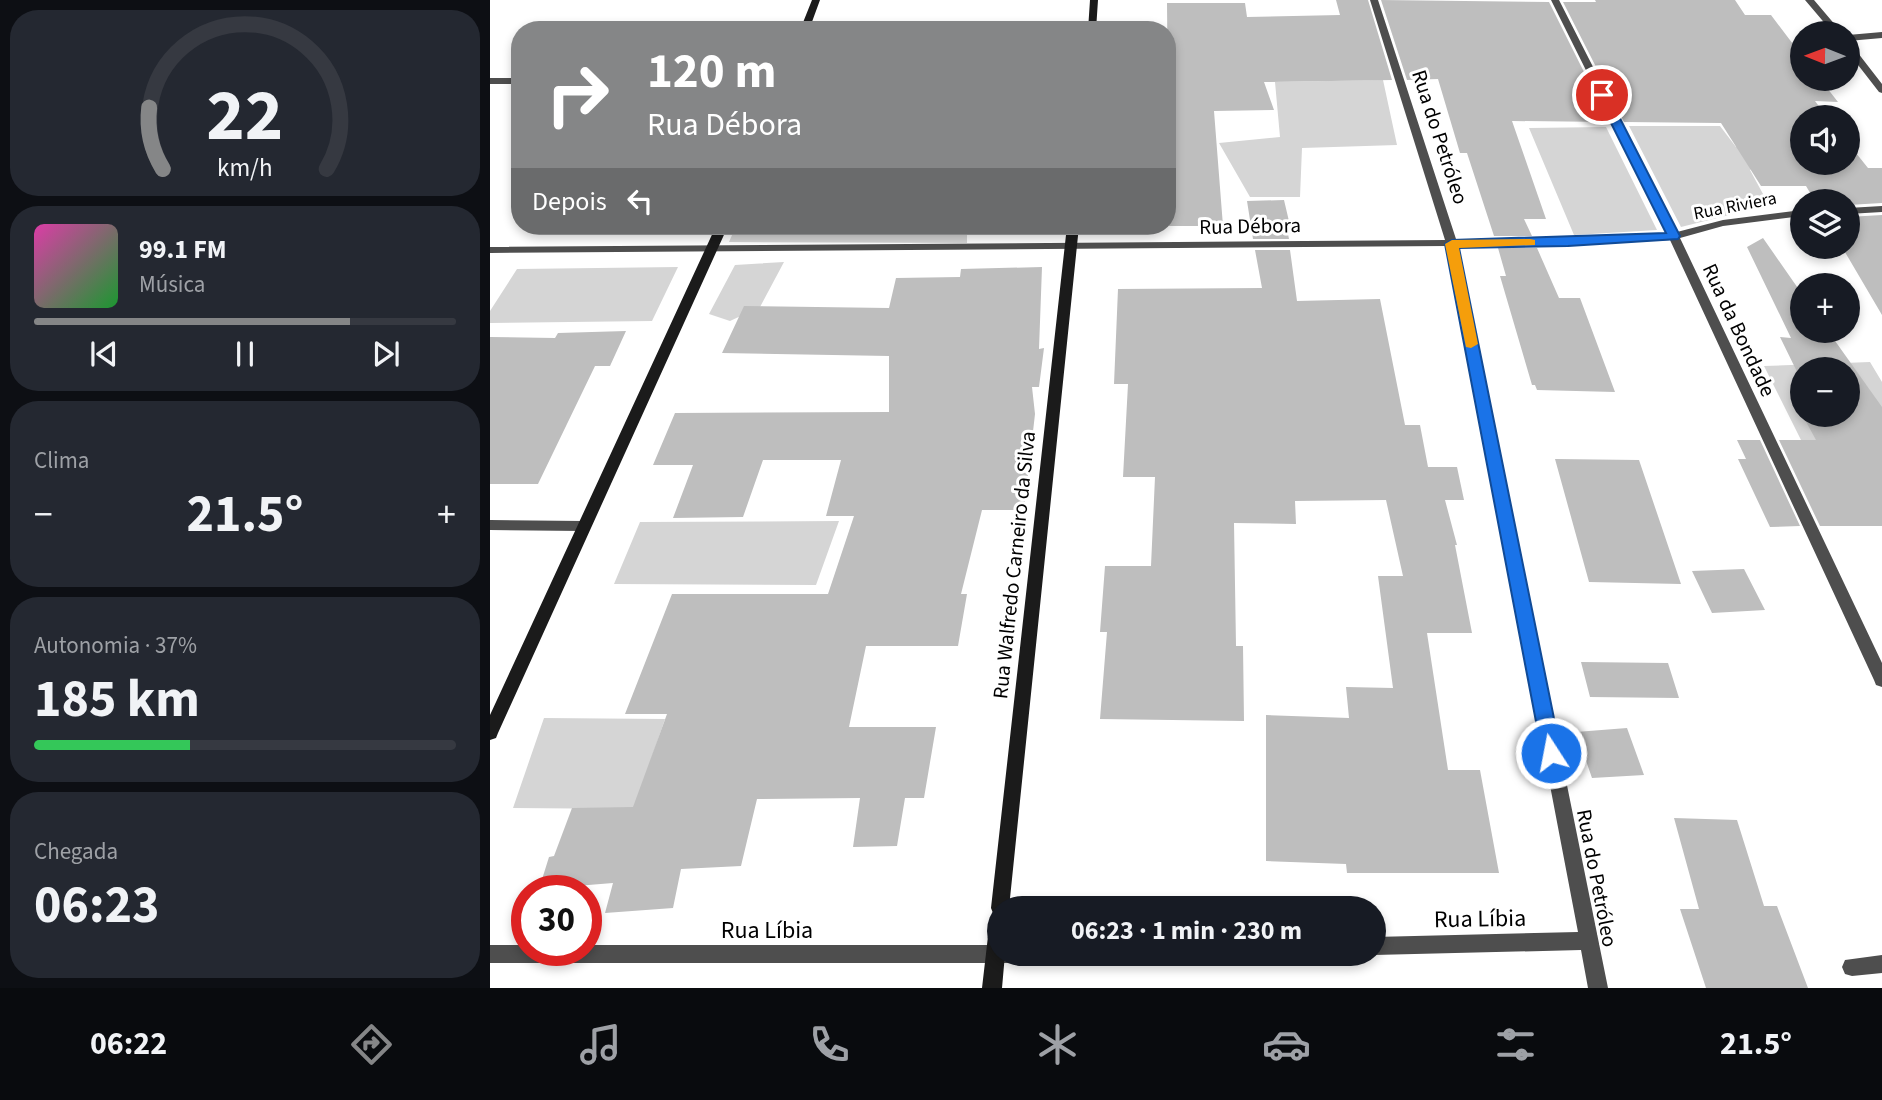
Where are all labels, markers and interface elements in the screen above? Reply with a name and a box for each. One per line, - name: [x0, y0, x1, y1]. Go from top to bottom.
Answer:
- north arrow: [1790, 21, 1860, 91]
- map controls: [1790, 21, 1860, 427]
- text: 120 m: [647, 37, 776, 107]
- icon: right: [532, 49, 623, 140]
- text: 22: [207, 64, 283, 168]
- pin: [1572, 65, 1632, 125]
- street label: Rua do Petróleo: [1404, 66, 1476, 208]
- icon: arrive: [1583, 76, 1621, 114]
- text: Rua Débora: [647, 102, 802, 148]
- button: sound: [1790, 105, 1860, 175]
- text: km/h: [217, 150, 273, 186]
- icon: left: [621, 182, 659, 220]
- text: Depois: [532, 183, 607, 220]
- street label: Rua Riviera: [1691, 186, 1779, 226]
- button: layers: [1790, 189, 1860, 259]
- street label: Rua Débora: [1199, 210, 1301, 242]
- text: 99.1 FM: [139, 231, 227, 268]
- street label: Rua da Bondade: [1695, 258, 1783, 402]
- text: Música: [139, 268, 205, 301]
- button: +: [1790, 273, 1860, 343]
- icon: previous: [85, 335, 123, 373]
- icon: pause: [226, 335, 264, 373]
- icon: next: [367, 335, 405, 373]
- button: −: [1790, 357, 1860, 427]
- street label: Rua Walfredo Carneiro da Silva: [985, 430, 1043, 700]
- text: Clima: [34, 444, 89, 477]
- text: 21.5°: [187, 478, 303, 552]
- text: −: [34, 488, 53, 542]
- text: +: [437, 488, 456, 542]
- text: Autonomia · 37%: [34, 629, 197, 662]
- text: 185 km: [34, 663, 200, 737]
- position arrow: [1514, 716, 1588, 790]
- street label: Rua do Petróleo: [1569, 807, 1625, 949]
- text: Chegada: [34, 835, 118, 868]
- text: 06:23: [34, 869, 159, 943]
- speed limit sign: 30: [511, 875, 602, 966]
- street label: Rua Líbia: [1433, 901, 1527, 937]
- text: 06:23 · 1 min · 230 m: [1071, 912, 1302, 949]
- street label: Rua Líbia: [721, 913, 813, 948]
- icon: directions: [347, 1020, 396, 1069]
- icon: music: [576, 1020, 625, 1069]
- icon: phone: [805, 1020, 854, 1069]
- icon: climate: [1033, 1020, 1082, 1069]
- icon: car: [1262, 1020, 1311, 1069]
- icon: filters: [1491, 1020, 1540, 1069]
- text: 06:22: [90, 1021, 167, 1067]
- text: 21.5°: [1720, 1021, 1792, 1067]

